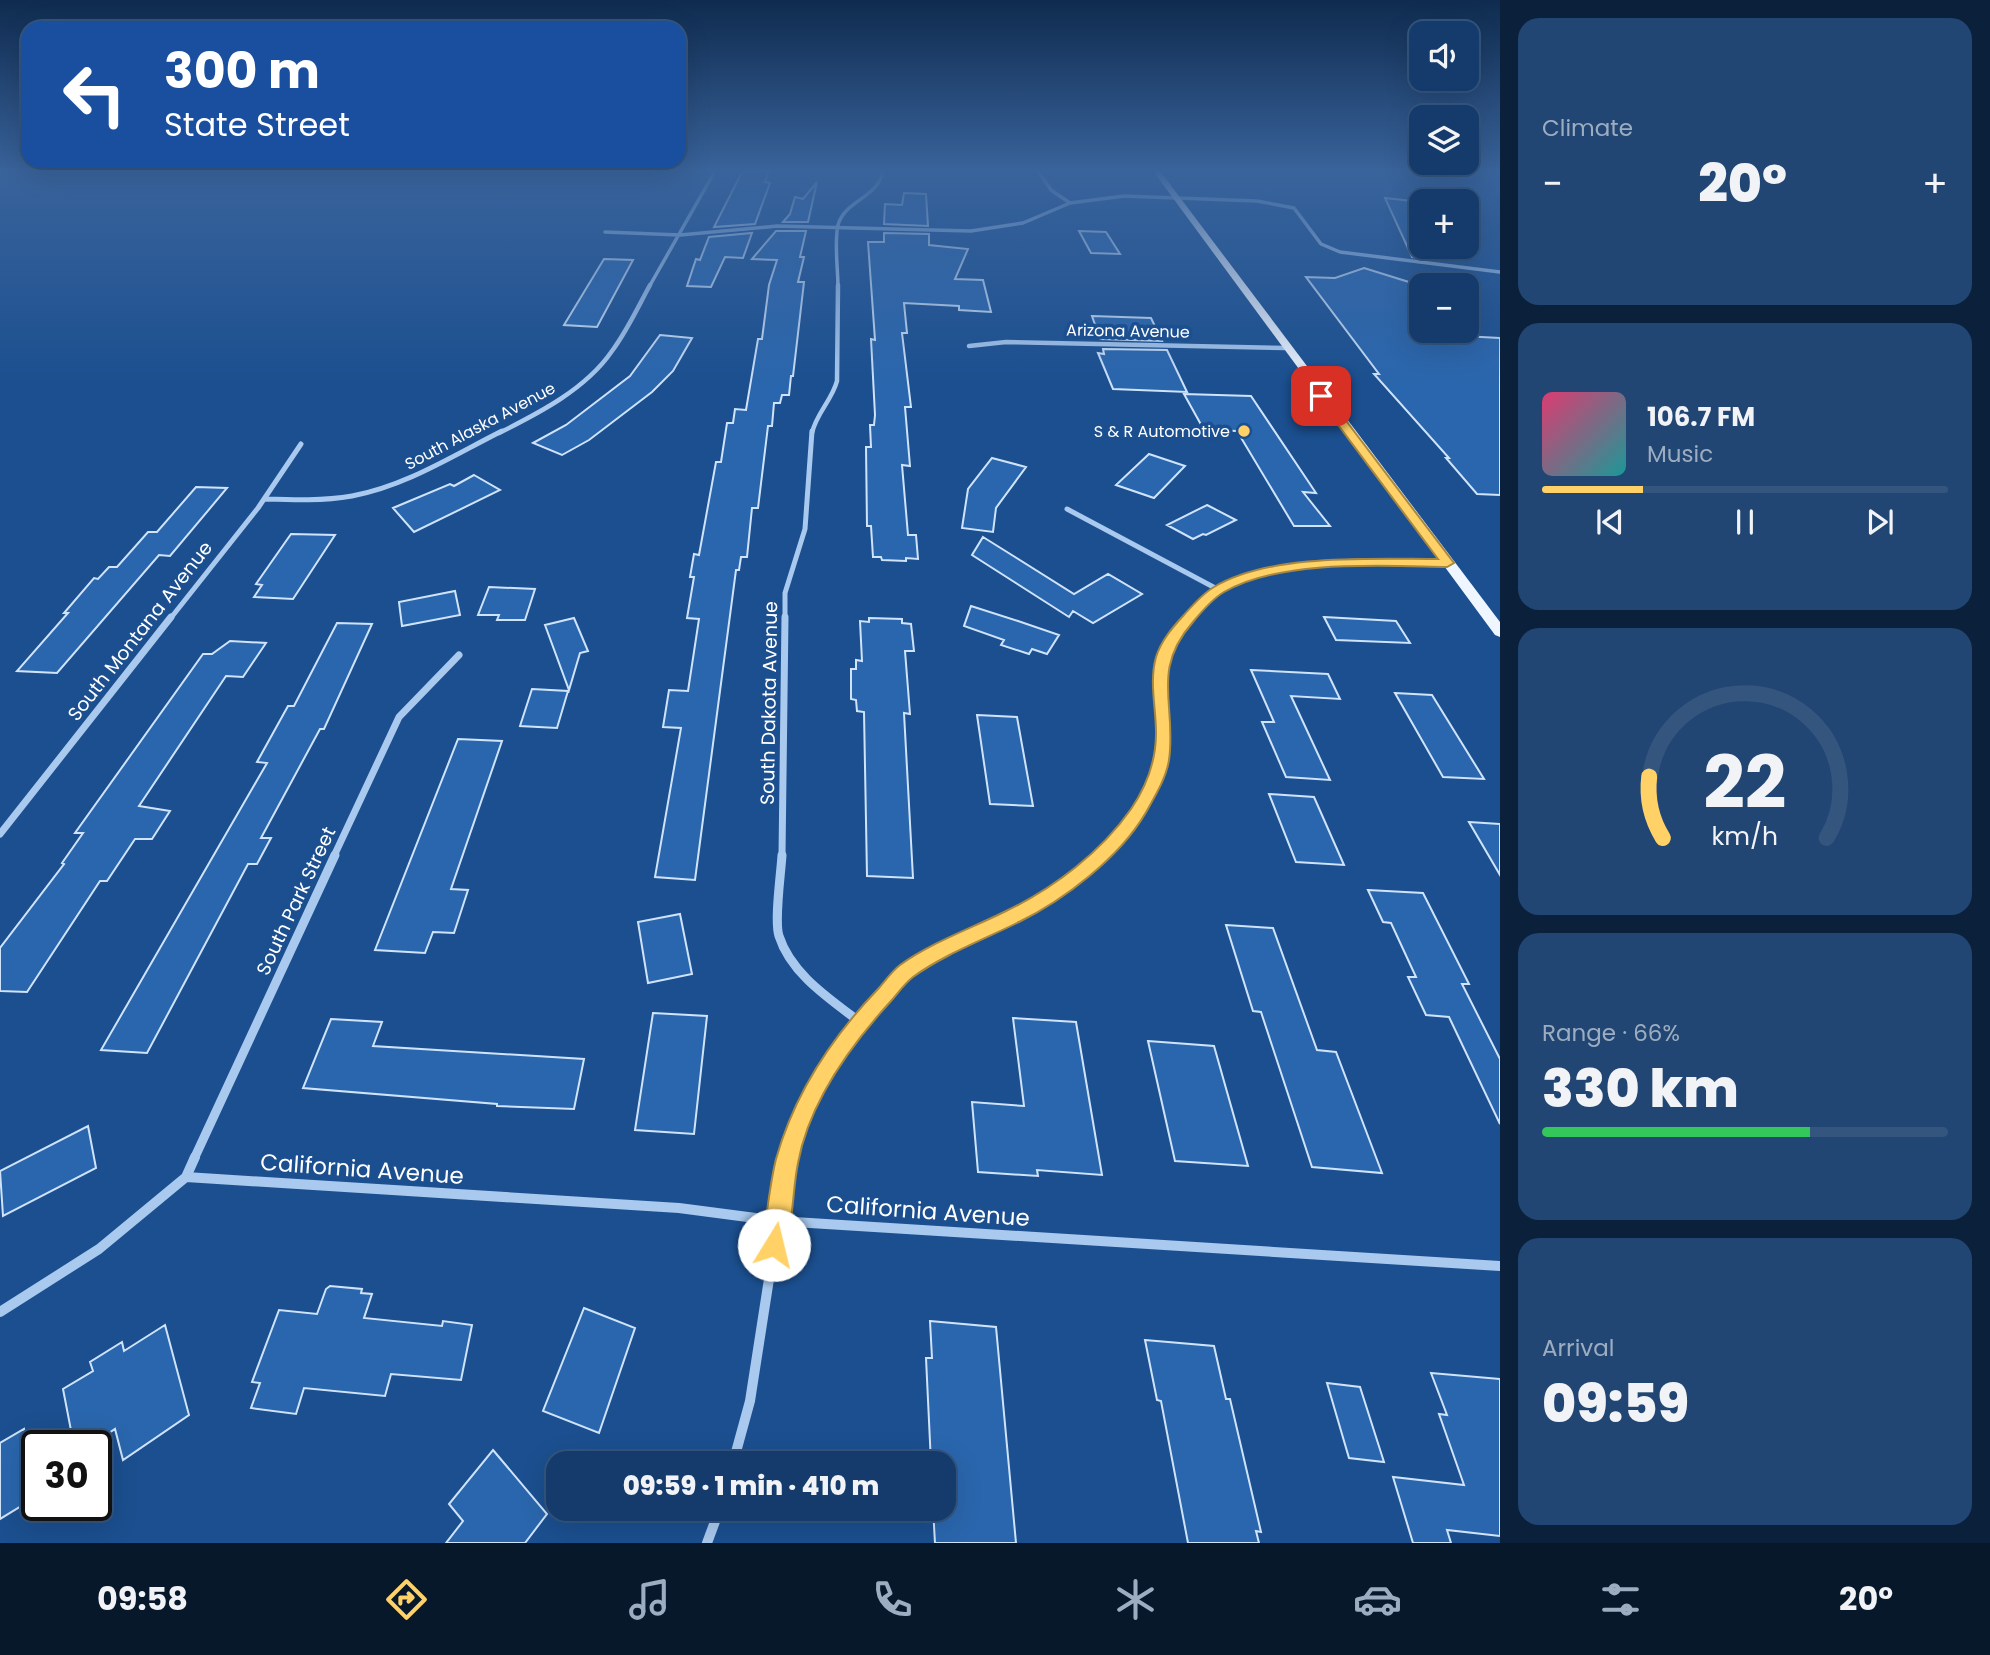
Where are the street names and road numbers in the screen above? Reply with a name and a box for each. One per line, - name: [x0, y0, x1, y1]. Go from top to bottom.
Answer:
- street label: Arizona Avenue: [1066, 318, 1190, 344]
- street label: South Alaska Avenue: [401, 376, 559, 475]
- street label: South Montana Avenue: [61, 535, 219, 727]
- street label: South Dakota Avenue: [754, 601, 784, 805]
- street label: South Park Street: [250, 822, 342, 980]
- street label: California Avenue: [259, 1146, 465, 1192]
- street label: California Avenue: [825, 1188, 1031, 1234]

